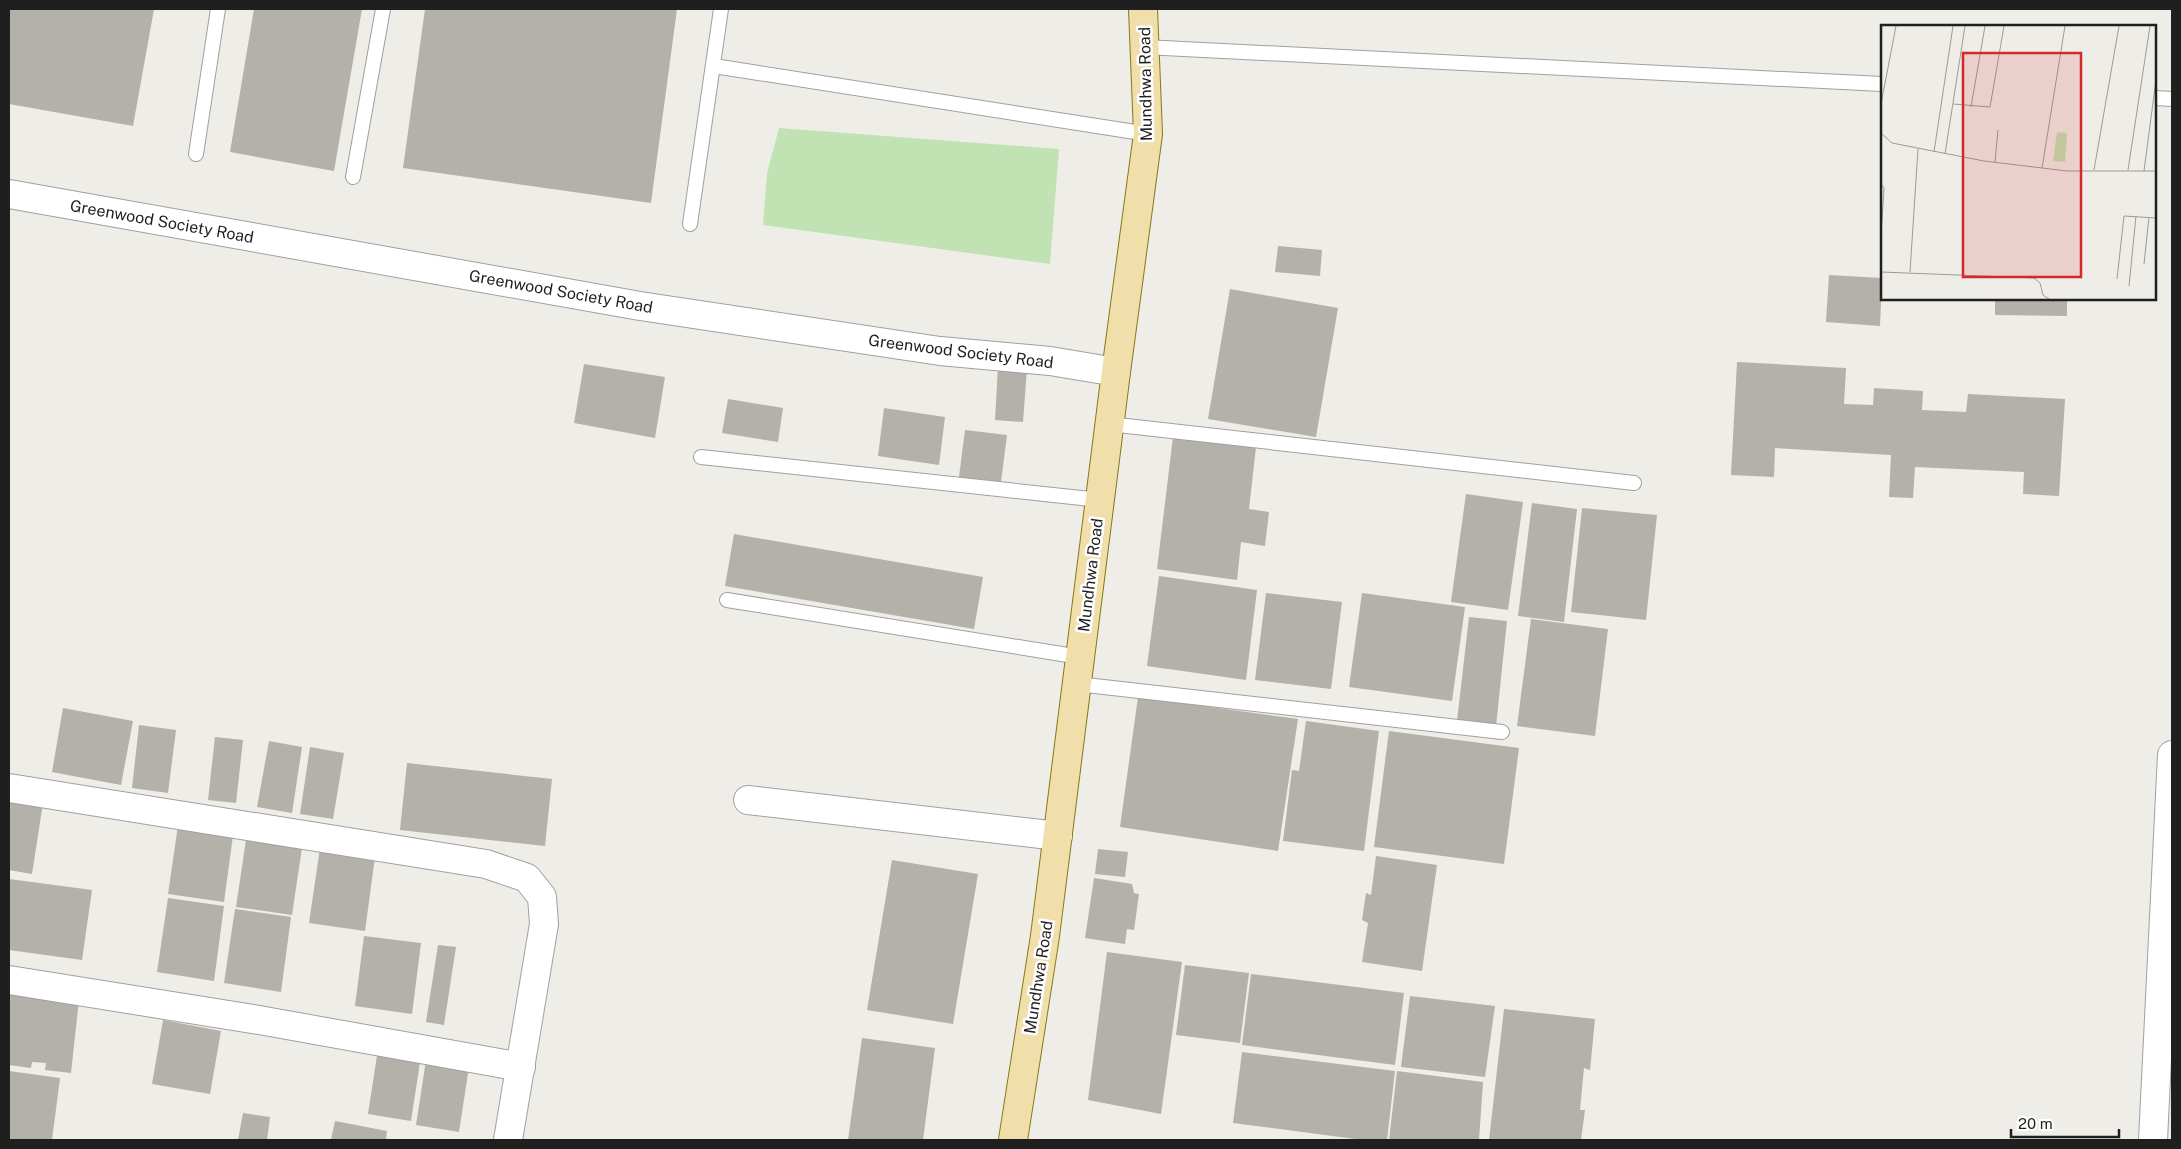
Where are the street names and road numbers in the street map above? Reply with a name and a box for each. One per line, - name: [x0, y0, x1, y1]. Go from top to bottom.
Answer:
- street label: Mundhwa Road: [1135, 27, 1156, 141]
- street label: Greenwood Society Road: [69, 196, 255, 247]
- street label: Greenwood Society Road: [468, 266, 654, 317]
- street label: Greenwood Society Road: [867, 331, 1055, 372]
- street label: Mundhwa Road: [1074, 517, 1107, 633]
- street label: Mundhwa Road: [1020, 919, 1057, 1035]

